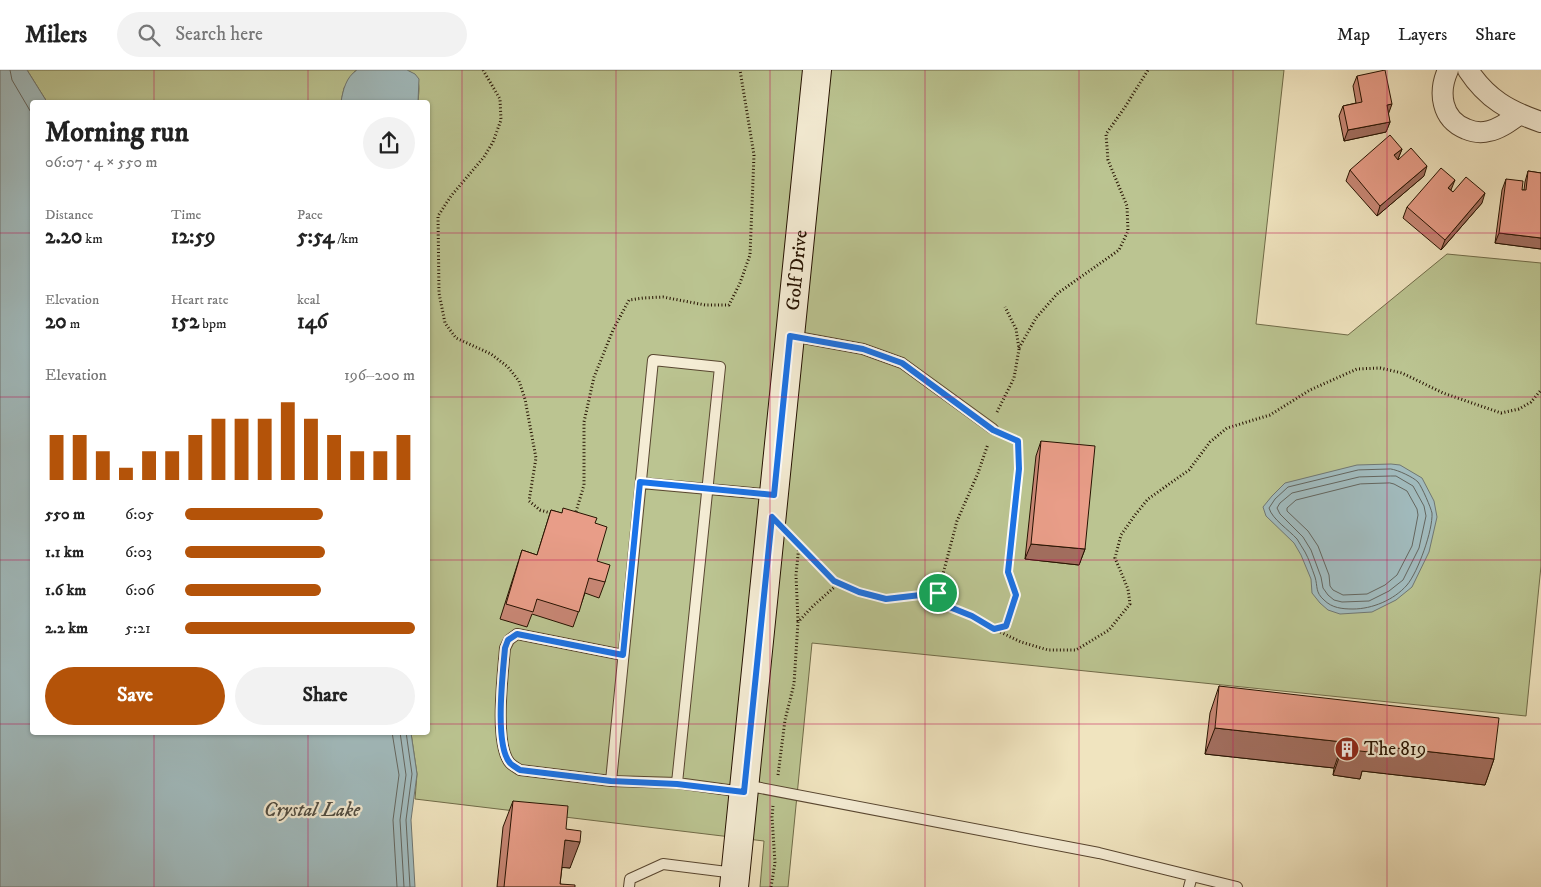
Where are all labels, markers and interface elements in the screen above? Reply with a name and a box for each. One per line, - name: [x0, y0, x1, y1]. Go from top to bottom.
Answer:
- search box: [117, 12, 467, 57]
- text: Milers: [25, 20, 87, 50]
- icon: search: [135, 21, 163, 49]
- text: Search here: [175, 23, 263, 46]
- text: Map: [1337, 24, 1370, 46]
- text: Layers: [1398, 24, 1447, 46]
- text: Share: [1475, 24, 1516, 46]
- text: Morning run: [45, 115, 189, 150]
- button: share: [363, 117, 415, 169]
- text: 06:07 · 4 × 550 m: [45, 152, 158, 172]
- text: Distance: [45, 206, 93, 224]
- text: Time: [171, 206, 201, 224]
- text: Pace: [297, 206, 323, 224]
- text: 2.20: [45, 224, 82, 250]
- text: 12:59: [171, 224, 215, 250]
- text: 5:54: [297, 224, 334, 250]
- street label: Golf Drive: [781, 229, 812, 311]
- text: km: [82, 230, 103, 248]
- text: /km: [334, 230, 359, 248]
- text: Elevation: [45, 291, 99, 309]
- text: Heart rate: [171, 291, 228, 309]
- text: kcal: [297, 291, 320, 309]
- text: 20: [45, 309, 67, 335]
- text: 152: [171, 309, 199, 335]
- text: 146: [297, 309, 328, 335]
- text: m: [67, 315, 80, 333]
- text: bpm: [199, 315, 226, 333]
- text: Elevation: [45, 365, 107, 385]
- text: 196–200 m: [344, 365, 415, 385]
- text: 550 m: [45, 504, 85, 524]
- text: 6:05: [125, 504, 154, 524]
- text: 1.1 km: [45, 542, 84, 562]
- text: 6:03: [125, 542, 152, 562]
- pin: [917, 572, 959, 614]
- icon: arrive: [924, 579, 952, 607]
- text: 1.6 km: [45, 580, 86, 600]
- text: 6:06: [125, 580, 154, 600]
- text: 2.2 km: [45, 618, 88, 638]
- text: 5:21: [125, 618, 151, 638]
- button: Save: [45, 667, 225, 725]
- button: Share: [235, 667, 415, 725]
- building icon: The 819: [1334, 736, 1360, 762]
- place label: The 819: [1364, 738, 1426, 761]
- water label: Crystal Lake: [264, 798, 361, 823]

